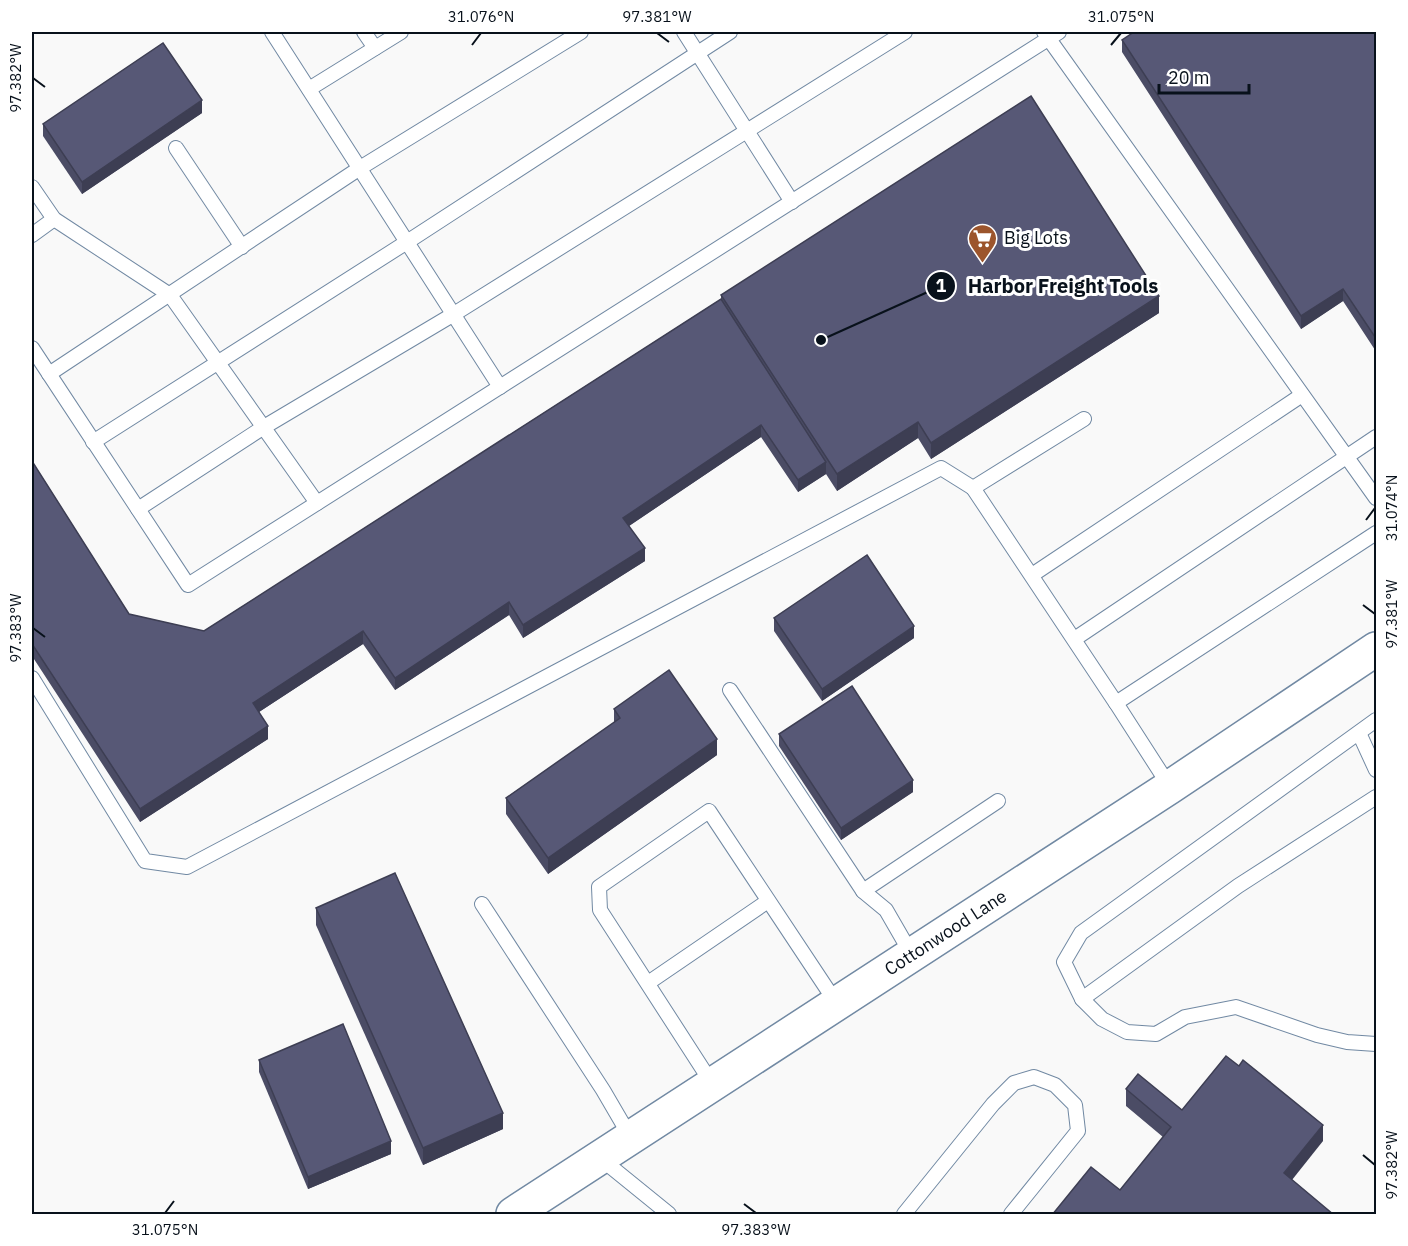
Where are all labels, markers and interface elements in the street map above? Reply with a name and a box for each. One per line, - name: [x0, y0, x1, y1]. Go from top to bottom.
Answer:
- text: 31.076°N: [448, 7, 514, 26]
- text: 97.381°W: [622, 7, 692, 26]
- text: 31.075°N: [1088, 7, 1154, 26]
- text: 97.382°W: [6, 43, 25, 113]
- scale bar: [1159, 57, 1249, 95]
- text: 20 m: [1168, 66, 1210, 89]
- supermarket icon: Big Lots: [967, 222, 999, 264]
- place label: Big Lots: [1004, 226, 1068, 249]
- callout: Harbor Freight Tools: [926, 267, 1171, 305]
- text: Harbor Freight Tools: [968, 272, 1158, 299]
- text: 1: [936, 274, 947, 297]
- text: 31.074°N: [1382, 475, 1401, 541]
- text: 97.381°W: [1382, 579, 1401, 649]
- text: 97.383°W: [6, 593, 25, 663]
- street label: Cottonwood Lane: [880, 884, 1011, 981]
- text: 97.382°W: [1382, 1130, 1401, 1200]
- text: 31.075°N: [132, 1220, 198, 1239]
- text: 97.383°W: [721, 1220, 791, 1239]

